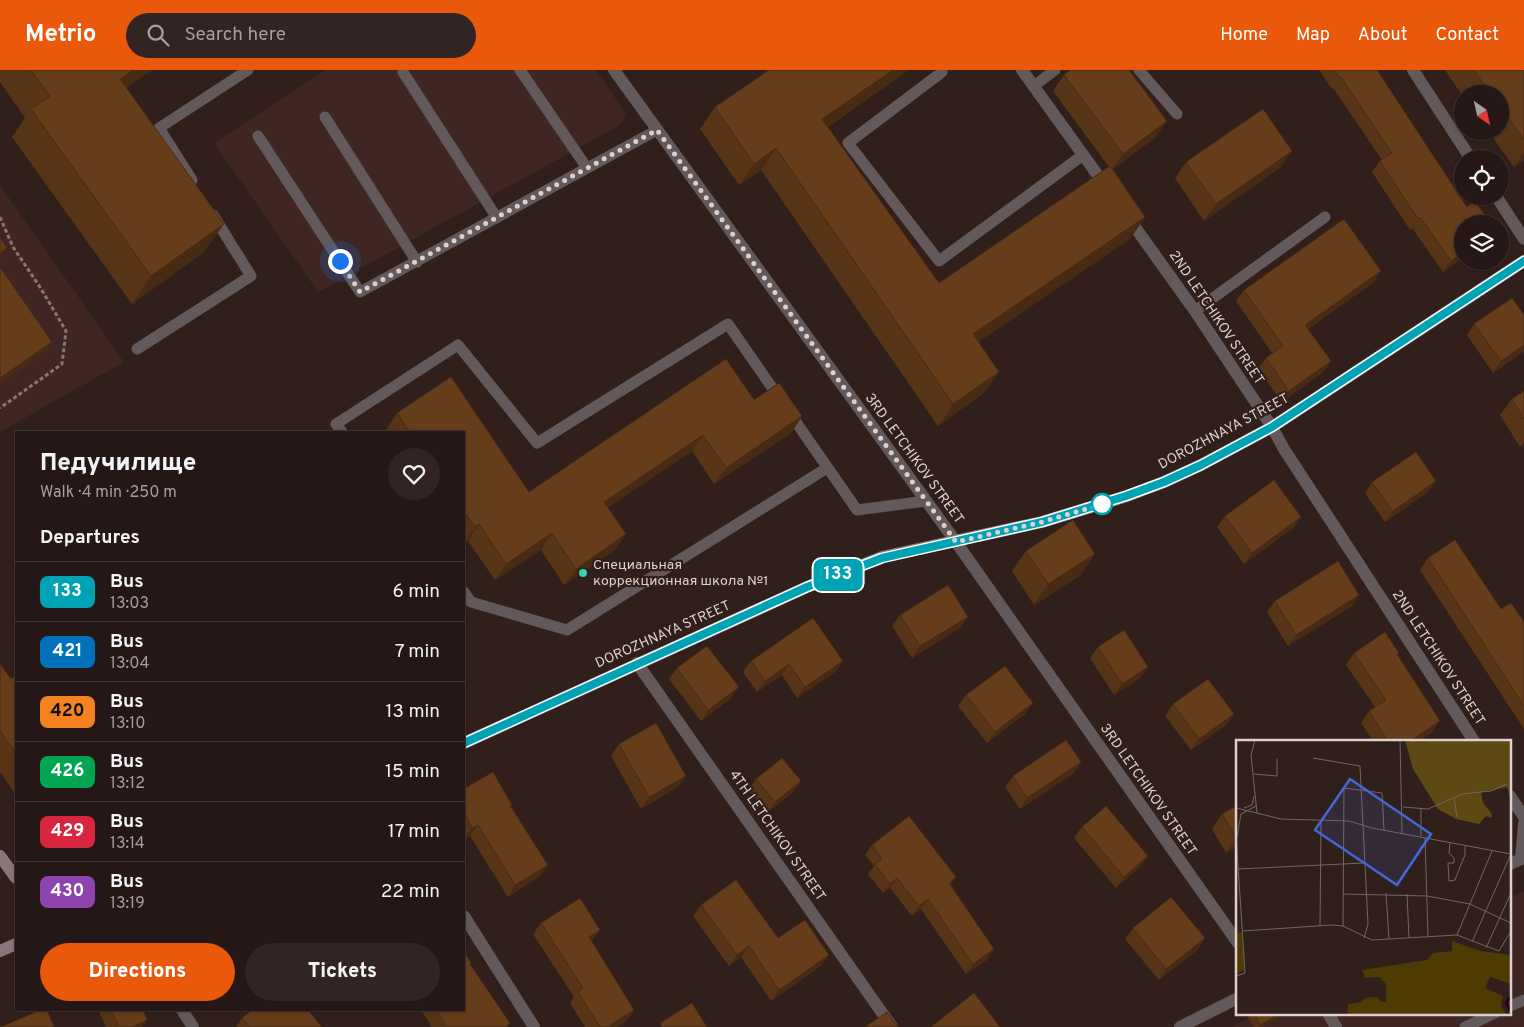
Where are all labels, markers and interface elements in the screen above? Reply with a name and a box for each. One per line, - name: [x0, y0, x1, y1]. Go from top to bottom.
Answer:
- search box: [126, 13, 476, 58]
- text: Metrio: [25, 20, 96, 50]
- icon: search: [144, 21, 172, 49]
- text: Search here: [184, 23, 286, 47]
- text: Home: [1220, 24, 1268, 47]
- text: Map: [1296, 24, 1330, 47]
- text: About: [1358, 24, 1407, 47]
- text: Contact: [1435, 24, 1499, 47]
- north arrow: [1454, 85, 1509, 140]
- map controls: [1454, 85, 1509, 270]
- button: locate: [1454, 150, 1509, 205]
- button: layers: [1454, 215, 1509, 270]
- street label: 2ND LETCHIKOV STREET: [1165, 248, 1267, 388]
- your location: [328, 249, 353, 274]
- street label: 3RD LETCHIKOV STREET: [861, 390, 967, 528]
- street label: DOROZHNAYA STREET: [1156, 390, 1292, 474]
- button: heart: [388, 448, 440, 500]
- text: Педучилище: [40, 449, 196, 479]
- text: Walk · 4 min · 250 m: [40, 483, 177, 503]
- unlabelled marker: [1091, 493, 1113, 515]
- text: Departures: [40, 526, 140, 550]
- place label: Специальная коррекционная школа №1: [593, 557, 769, 590]
- line badge: 133: [809, 559, 867, 591]
- text: 133: [824, 563, 852, 586]
- marker: Специальная коррекционная школа №1: [577, 567, 589, 579]
- text: Bus: [110, 570, 144, 594]
- text: 133: [53, 580, 82, 603]
- text: 6 min: [393, 580, 440, 604]
- street label: 2ND LETCHIKOV STREET: [1388, 587, 1488, 729]
- text: 13:03: [110, 594, 149, 614]
- street label: DOROZHNAYA STREET: [593, 598, 733, 672]
- text: Bus: [110, 630, 144, 654]
- text: 421: [53, 640, 82, 663]
- text: 7 min: [395, 640, 440, 664]
- text: 13:04: [110, 654, 149, 674]
- text: Bus: [110, 690, 144, 714]
- text: 420: [50, 700, 85, 723]
- text: 13 min: [385, 700, 440, 724]
- text: 13:10: [110, 714, 145, 734]
- street label: 3RD LETCHIKOV STREET: [1096, 721, 1200, 859]
- inset map: [1236, 740, 1512, 1014]
- text: Bus: [110, 750, 144, 774]
- text: 426: [51, 760, 84, 783]
- text: 15 min: [385, 760, 440, 784]
- street label: 4TH LETCHIKOV STREET: [725, 767, 829, 905]
- text: 13:12: [110, 774, 145, 794]
- text: Bus: [110, 810, 144, 834]
- text: 429: [51, 820, 84, 843]
- text: 17 min: [388, 820, 440, 844]
- text: 13:14: [110, 834, 145, 854]
- text: Bus: [110, 870, 144, 894]
- text: 430: [51, 880, 84, 903]
- text: 22 min: [381, 880, 440, 904]
- text: 13:19: [110, 894, 145, 914]
- button: Directions: [40, 943, 235, 1001]
- button: Tickets: [245, 943, 440, 1001]

